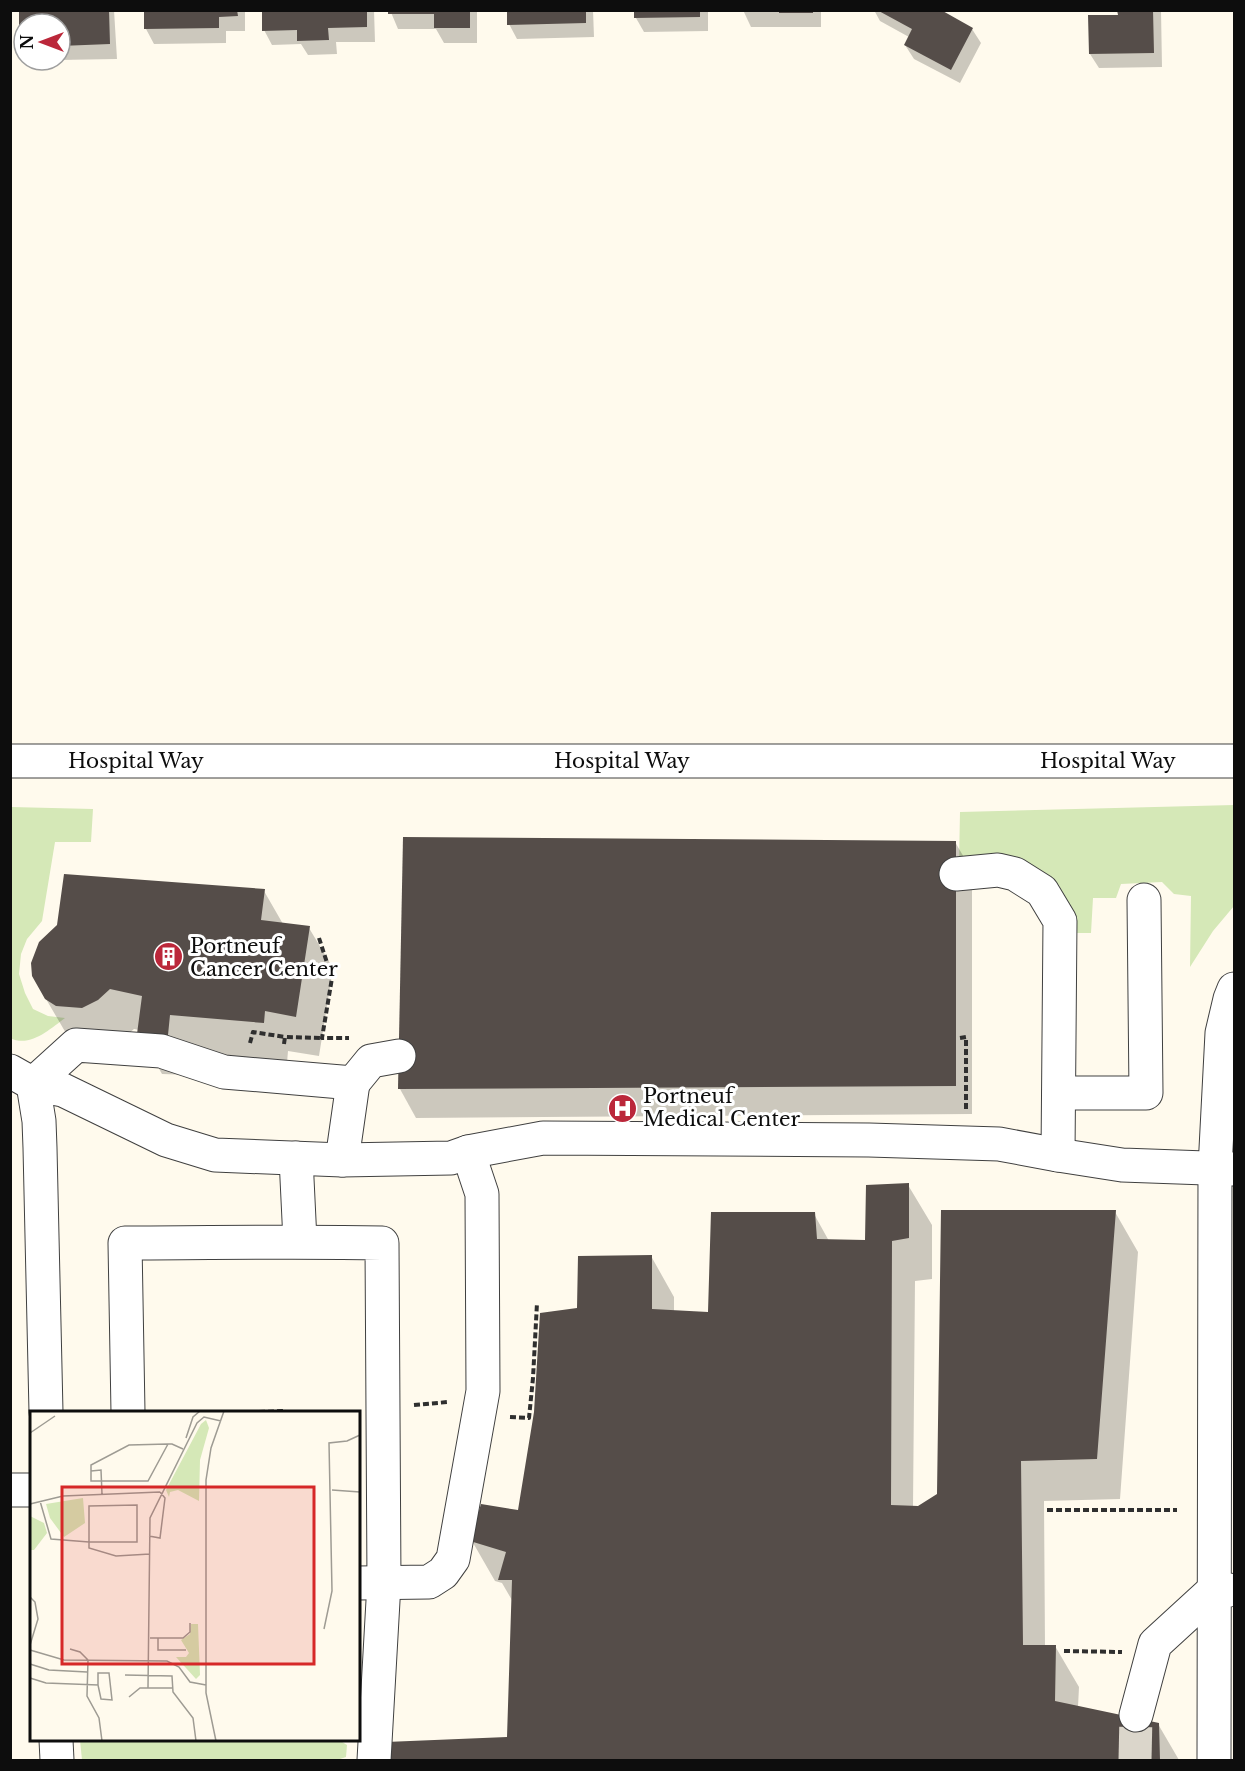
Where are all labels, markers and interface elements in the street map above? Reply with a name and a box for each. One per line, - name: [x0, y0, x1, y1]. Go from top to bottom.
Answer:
- north arrow: [12, 12, 72, 72]
- text: N: [17, 34, 37, 50]
- street label: Hospital Way: [68, 749, 204, 773]
- street label: Hospital Way: [554, 749, 690, 773]
- street label: Hospital Way: [1040, 749, 1176, 773]
- place label: Portneuf Cancer Center: [190, 934, 338, 981]
- building icon: Portneuf Cancer Center: [153, 941, 185, 973]
- place label: Portneuf Medical Center: [643, 1084, 800, 1131]
- hospital icon: Portneuf Medical Center: [606, 1092, 638, 1124]
- inset map: [30, 1411, 360, 1741]

